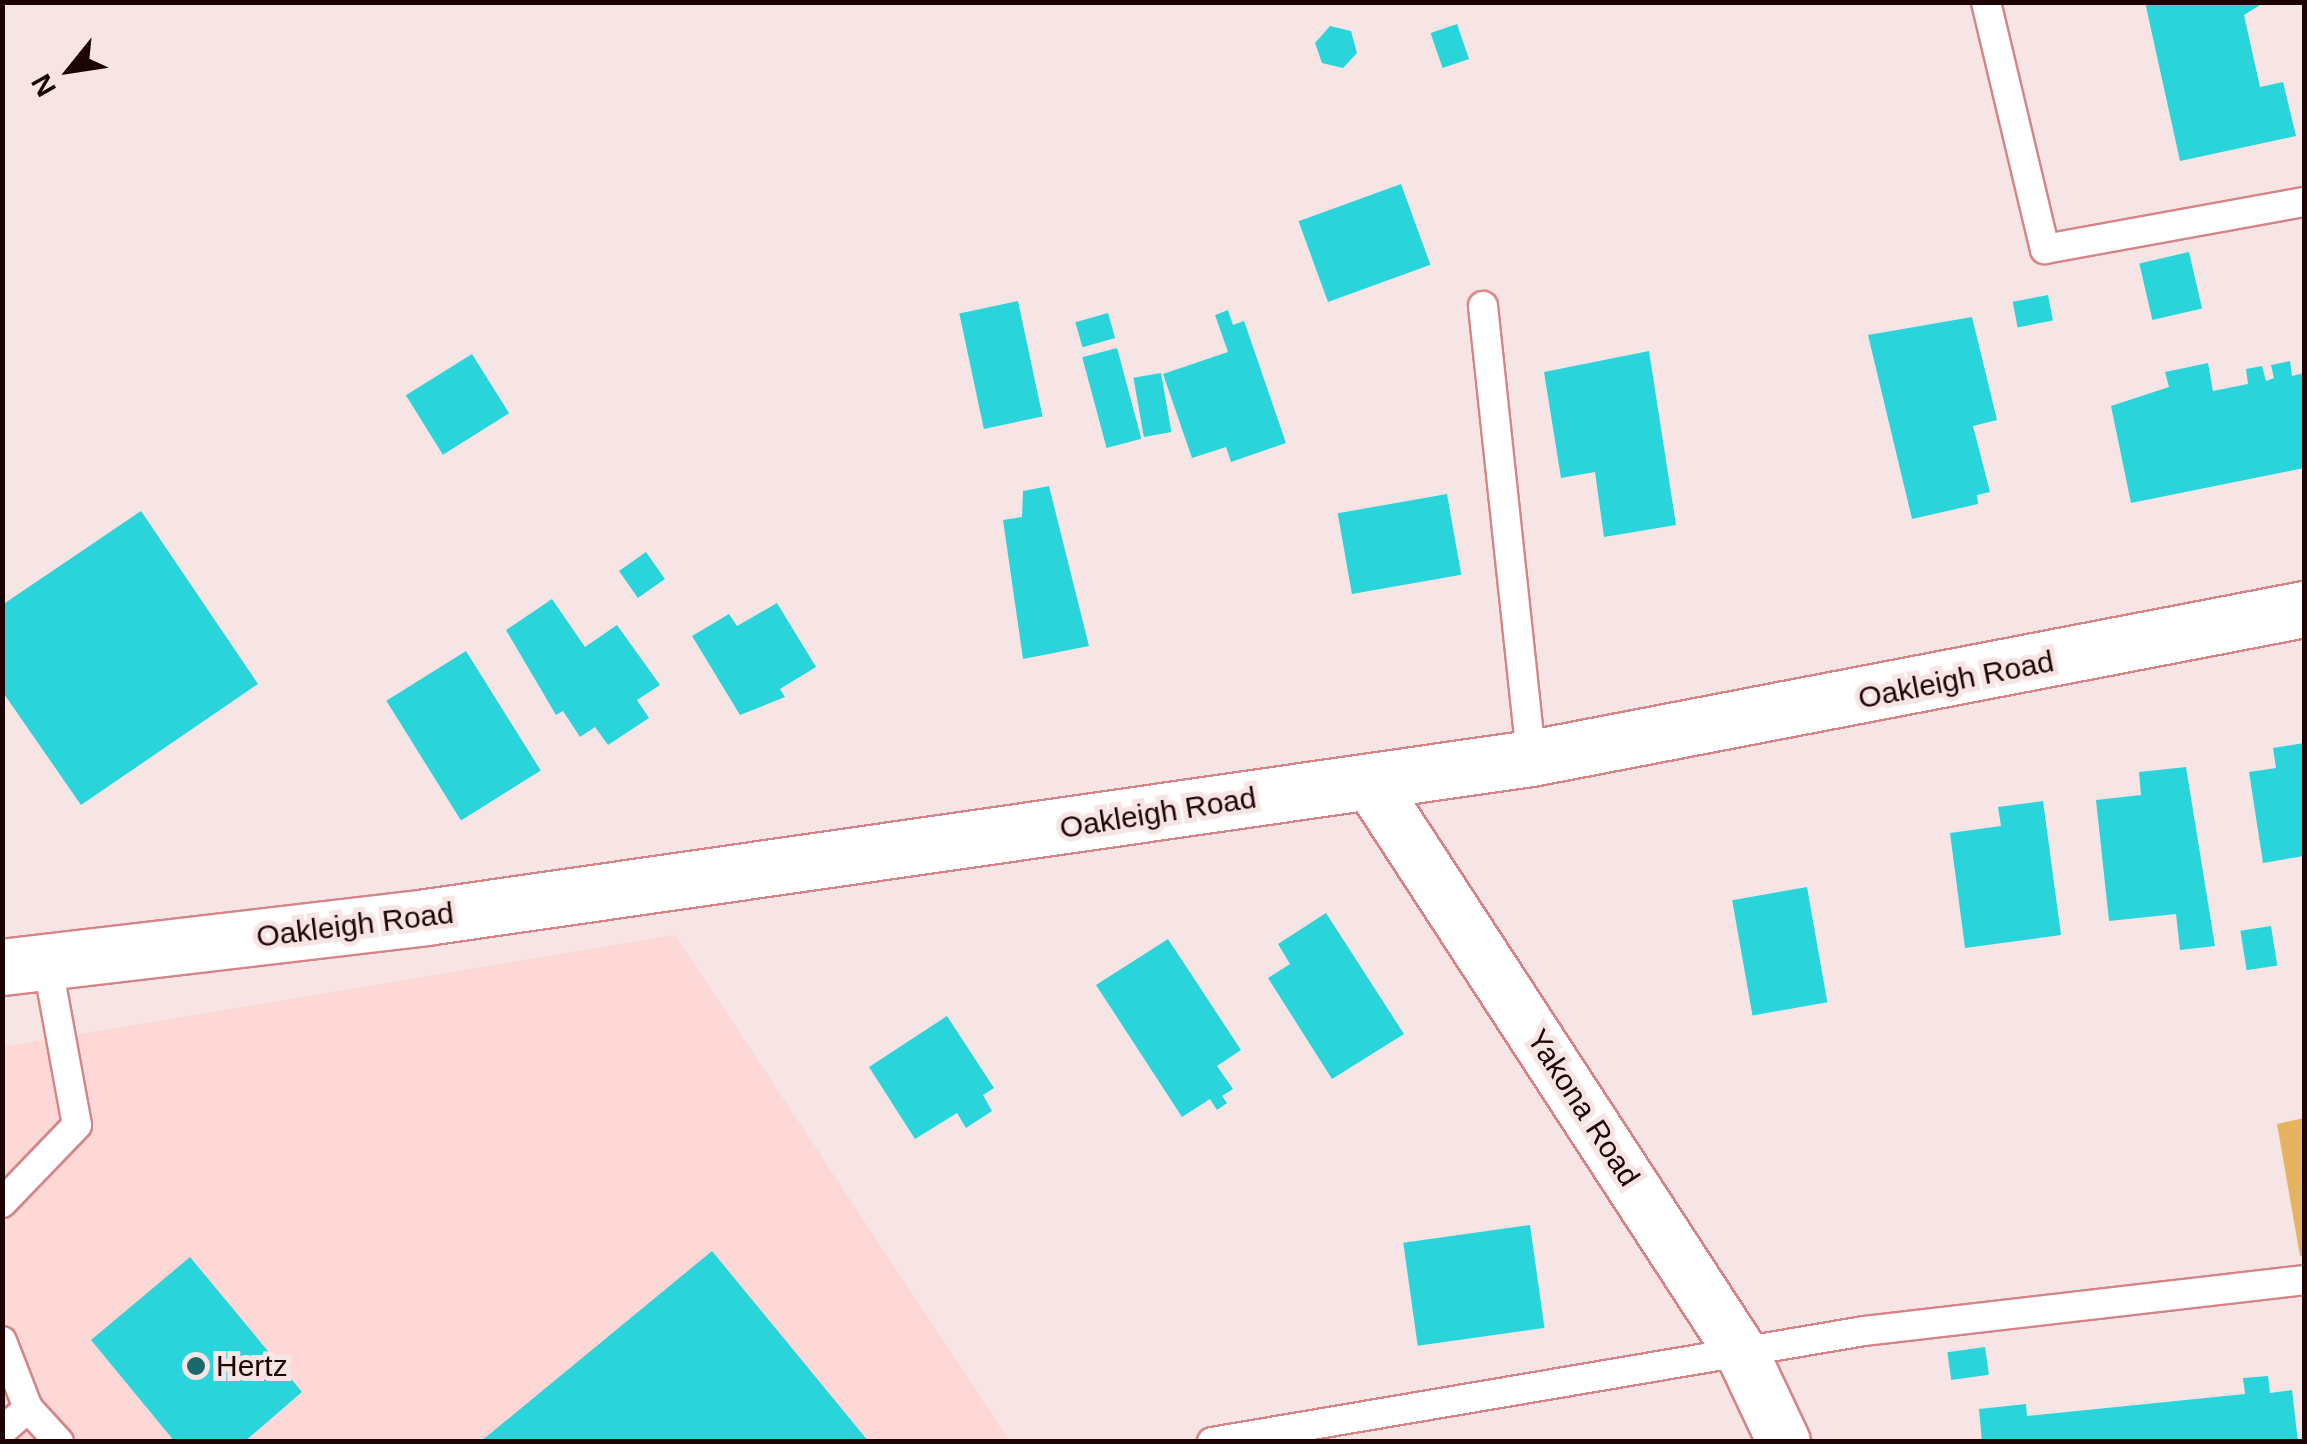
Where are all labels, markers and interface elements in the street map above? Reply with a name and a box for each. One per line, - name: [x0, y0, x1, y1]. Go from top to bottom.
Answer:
- north arrow: [20, 20, 120, 120]
- text: N: [25, 69, 62, 102]
- street label: Oakleigh Road: [1855, 643, 2057, 717]
- street label: Oakleigh Road: [1057, 780, 1259, 846]
- street label: Oakleigh Road: [254, 895, 456, 955]
- street label: Yakona Road: [1519, 1023, 1647, 1193]
- place label: Hertz: [216, 1348, 288, 1384]
- marker: Hertz: [185, 1355, 207, 1377]

